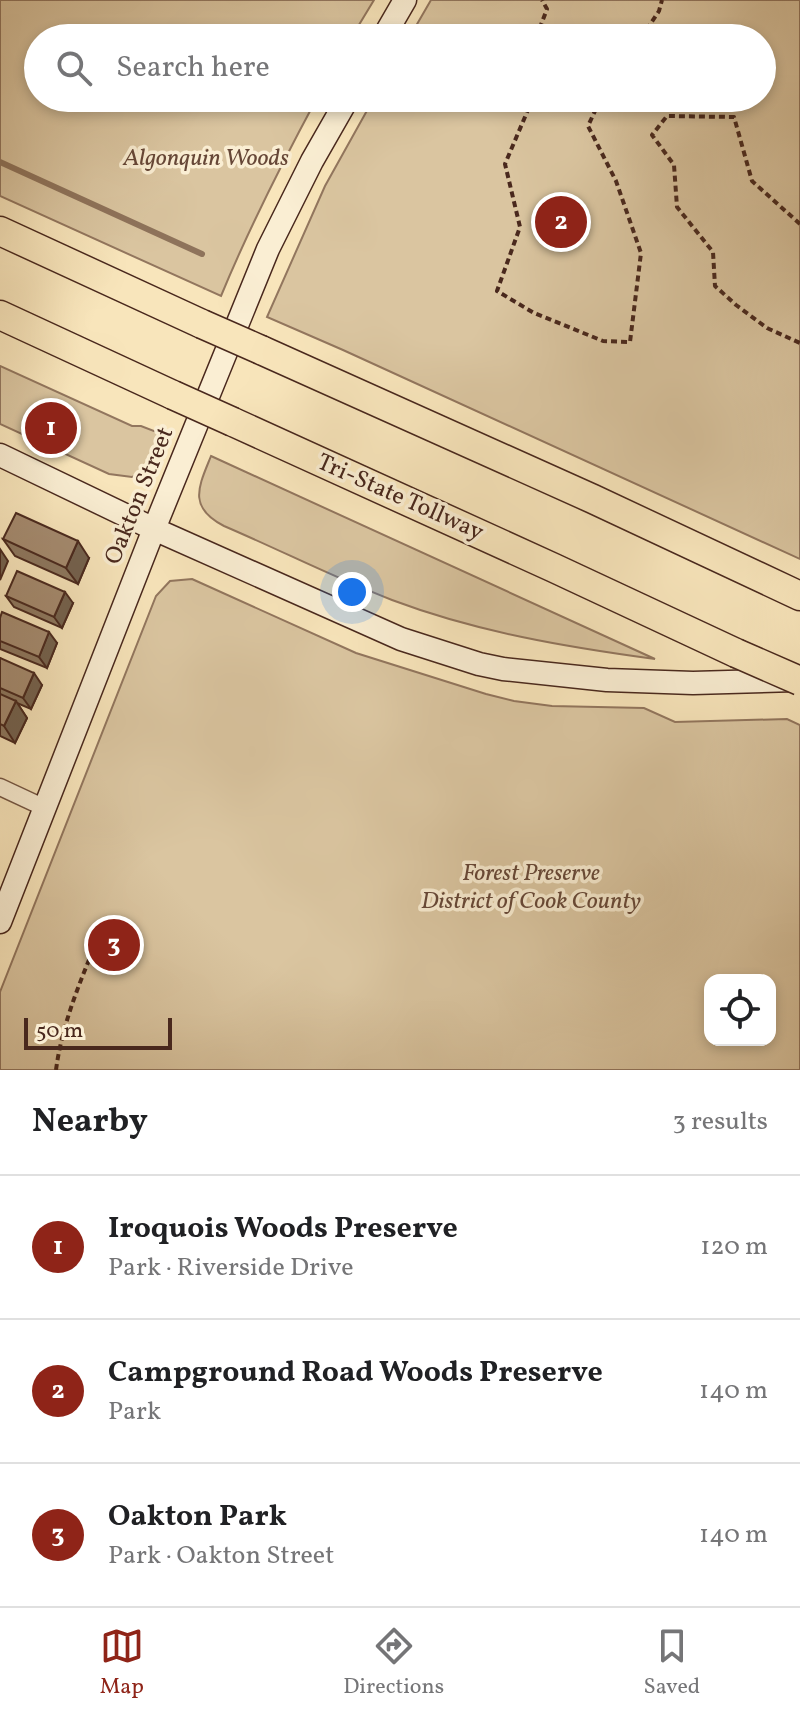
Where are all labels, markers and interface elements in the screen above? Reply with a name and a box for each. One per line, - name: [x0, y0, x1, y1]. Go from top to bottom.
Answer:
- search box: [24, 24, 776, 112]
- icon: search: [52, 46, 96, 90]
- text: Search here: [116, 47, 270, 89]
- park label: Algonquin Woods: [122, 142, 289, 176]
- pin: 2: [535, 192, 587, 252]
- pin: 1: [25, 398, 77, 458]
- street label: Oakton Street: [97, 422, 183, 570]
- street label: Tri-State Tollway: [311, 446, 489, 550]
- your location: [332, 572, 372, 612]
- park label: Forest Preserve District of Cook County: [421, 857, 641, 919]
- pin: 3: [88, 915, 140, 975]
- map controls: [704, 974, 776, 1046]
- button: locate: [704, 974, 776, 1046]
- scale bar: [24, 1014, 172, 1050]
- text: 50 m: [36, 1016, 83, 1047]
- text: Nearby: [32, 1099, 148, 1146]
- text: 3 results: [672, 1104, 768, 1140]
- text: Iroquois Woods Preserve: [108, 1208, 458, 1250]
- text: 1: [53, 1229, 63, 1265]
- text: 120 m: [700, 1229, 768, 1265]
- text: Park · Riverside Drive: [108, 1250, 354, 1286]
- text: Campground Road Woods Preserve: [108, 1352, 603, 1394]
- text: 2: [51, 1373, 65, 1409]
- text: 140 m: [699, 1373, 768, 1409]
- text: Park: [108, 1394, 161, 1430]
- text: Oakton Park: [108, 1496, 287, 1538]
- text: 3: [51, 1517, 65, 1553]
- text: 140 m: [699, 1517, 768, 1553]
- text: Park · Oakton Street: [108, 1538, 334, 1574]
- tab: Map: [100, 1624, 144, 1703]
- tab: Directions: [343, 1624, 444, 1703]
- tab: Saved: [644, 1624, 700, 1703]

